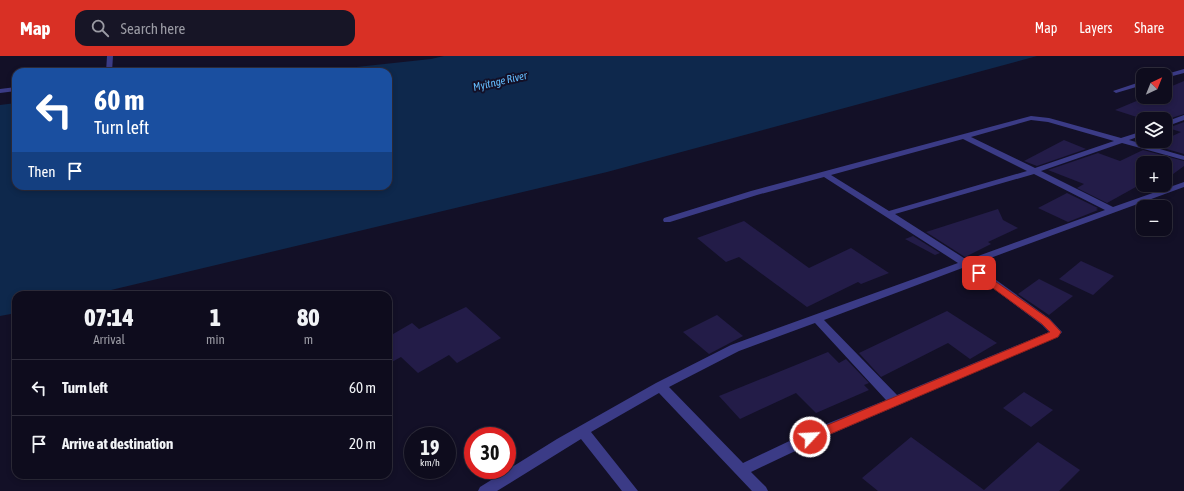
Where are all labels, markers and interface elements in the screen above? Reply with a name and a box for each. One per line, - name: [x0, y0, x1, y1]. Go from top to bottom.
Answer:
- search box: [75, 10, 355, 46]
- text: Map: [20, 17, 51, 39]
- icon: search: [89, 17, 111, 39]
- text: Search here: [121, 20, 185, 37]
- text: Map: [1035, 20, 1057, 36]
- text: Layers: [1079, 20, 1112, 36]
- text: Share: [1134, 20, 1164, 36]
- north arrow: [1136, 68, 1172, 104]
- map controls: [1136, 68, 1172, 236]
- water label: Myitnge River: [472, 69, 529, 93]
- icon: left: [28, 84, 80, 136]
- text: 60 m: [94, 84, 144, 116]
- button: layers: [1136, 112, 1172, 148]
- text: Turn left: [94, 117, 149, 138]
- button: +: [1136, 156, 1172, 192]
- icon: arrive: [64, 160, 86, 182]
- text: Then: [28, 163, 56, 180]
- button: −: [1136, 200, 1172, 236]
- pin: [962, 256, 996, 290]
- icon: arrive: [968, 262, 990, 284]
- text: 07:14: [84, 304, 134, 331]
- text: 1: [210, 304, 221, 331]
- text: 80: [297, 304, 320, 331]
- text: Arrival: [93, 332, 125, 347]
- text: min: [206, 332, 225, 347]
- text: m: [304, 332, 313, 347]
- icon: left: [28, 377, 50, 399]
- text: Turn left: [62, 379, 108, 396]
- text: 60 m: [349, 379, 376, 396]
- position arrow: [789, 416, 831, 458]
- speed limit sign: 30: [464, 427, 516, 479]
- icon: arrive: [28, 433, 50, 455]
- text: Arrive at destination: [62, 435, 173, 452]
- text: 20 m: [349, 435, 376, 452]
- text: 19: [421, 436, 439, 459]
- text: km/h: [420, 457, 440, 468]

